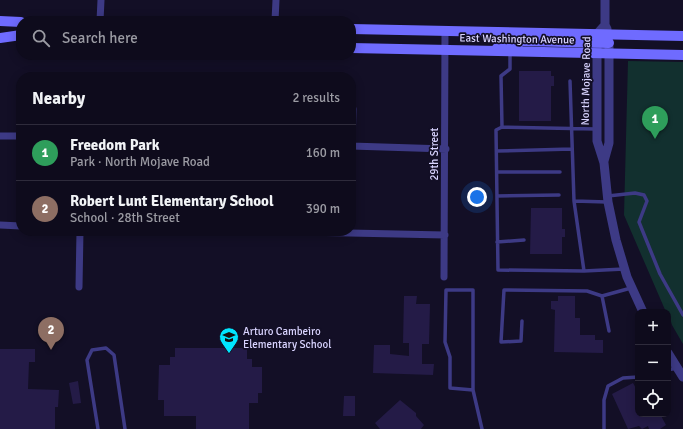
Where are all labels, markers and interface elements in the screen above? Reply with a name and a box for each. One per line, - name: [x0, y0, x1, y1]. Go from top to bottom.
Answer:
- search box: [16, 16, 356, 60]
- icon: search: [30, 27, 52, 49]
- text: Search here: [62, 29, 138, 47]
- street label: East Washington Avenue: [459, 31, 575, 47]
- street label: North Mojave Road: [579, 36, 593, 126]
- text: Nearby: [32, 88, 85, 109]
- text: 2 results: [292, 90, 340, 106]
- pin: 1: [642, 106, 668, 139]
- street label: 29th Street: [428, 127, 441, 180]
- text: Freedom Park: [70, 136, 160, 154]
- text: 1: [41, 145, 49, 161]
- text: 160 m: [306, 145, 340, 161]
- text: Park · North Mojave Road: [70, 154, 210, 170]
- your location: [467, 187, 487, 207]
- text: Robert Lunt Elementary School: [70, 192, 274, 210]
- text: 2: [41, 201, 49, 217]
- text: 390 m: [306, 201, 340, 217]
- text: School · 28th Street: [70, 210, 180, 226]
- map controls: [635, 309, 671, 417]
- button: +: [635, 309, 671, 345]
- pin: 2: [38, 317, 64, 350]
- place label: Arturo Cambeiro Elementary School: [243, 325, 331, 351]
- school or university icon: Arturo Cambeiro Elementary School: [218, 326, 240, 354]
- button: −: [635, 345, 671, 381]
- button: locate: [635, 381, 671, 417]

